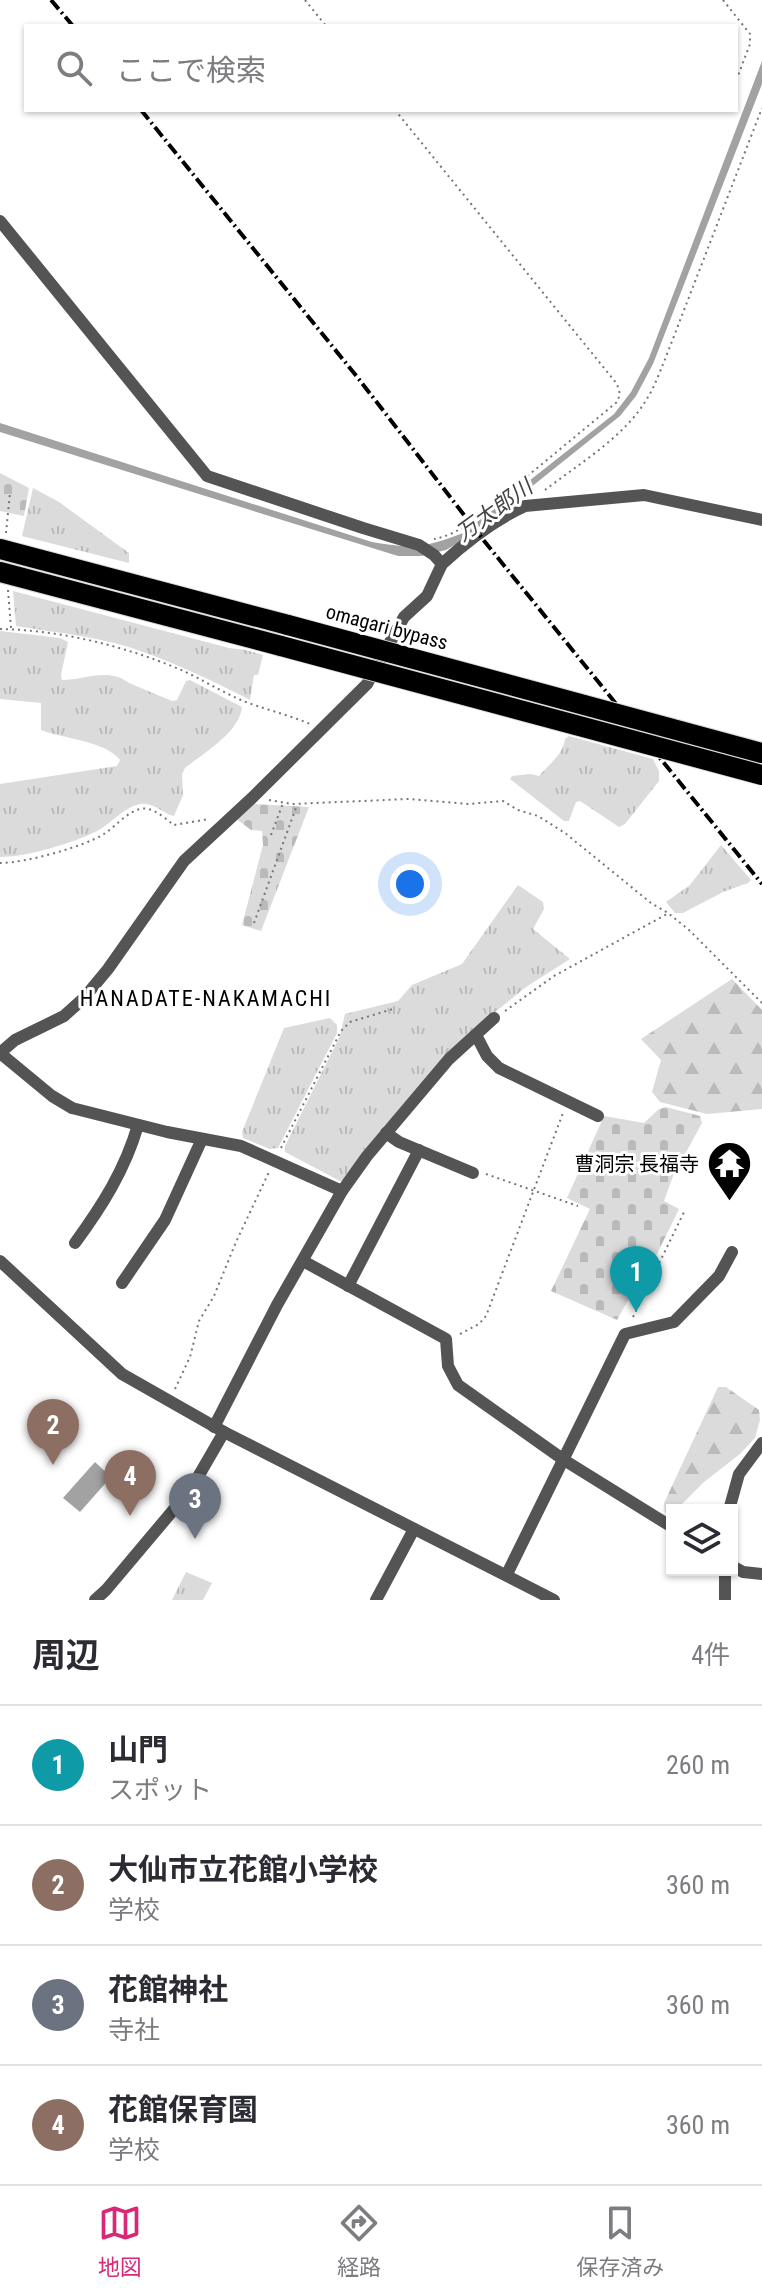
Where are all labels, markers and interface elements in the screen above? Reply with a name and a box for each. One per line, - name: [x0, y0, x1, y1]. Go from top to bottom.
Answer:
- search box: [24, 24, 738, 112]
- icon: search: [52, 46, 96, 90]
- text: ここで検索: [116, 53, 266, 88]
- water label: 万太郎川: [451, 473, 539, 546]
- street label: omagari bypass: [323, 599, 451, 655]
- your location: [390, 864, 430, 904]
- district label: HANADATE-NAKAMACHI: [80, 986, 332, 1011]
- temple icon: 曹洞宗 長福寺: [706, 1140, 754, 1203]
- place label: 曹洞宗 長福寺: [574, 1152, 699, 1176]
- pin: 1: [610, 1246, 662, 1312]
- pin: 2: [27, 1399, 79, 1465]
- pin: 4: [104, 1450, 156, 1516]
- pin: 3: [169, 1473, 221, 1539]
- map controls: [666, 1504, 738, 1576]
- button: layers: [666, 1504, 738, 1576]
- text: 周辺: [32, 1635, 100, 1675]
- text: 4件: [691, 1640, 730, 1670]
- text: 山門: [108, 1732, 168, 1767]
- text: 1: [51, 1750, 65, 1780]
- text: 260 m: [666, 1750, 730, 1780]
- text: スポット: [108, 1775, 212, 1805]
- text: 大仙市立花館小学校: [108, 1852, 378, 1887]
- text: 2: [51, 1870, 65, 1900]
- text: 360 m: [666, 1870, 730, 1900]
- text: 学校: [108, 1895, 160, 1925]
- text: 花館神社: [108, 1972, 228, 2007]
- text: 3: [51, 1990, 65, 2020]
- text: 360 m: [666, 1990, 730, 2020]
- text: 寺社: [108, 2015, 160, 2045]
- text: 花館保育園: [108, 2092, 258, 2127]
- text: 4: [51, 2110, 65, 2140]
- text: 360 m: [666, 2110, 730, 2140]
- text: 学校: [108, 2135, 160, 2165]
- tab: 地図: [98, 2201, 142, 2281]
- tab: 経路: [337, 2201, 381, 2281]
- tab: 保存済み: [576, 2201, 664, 2281]

